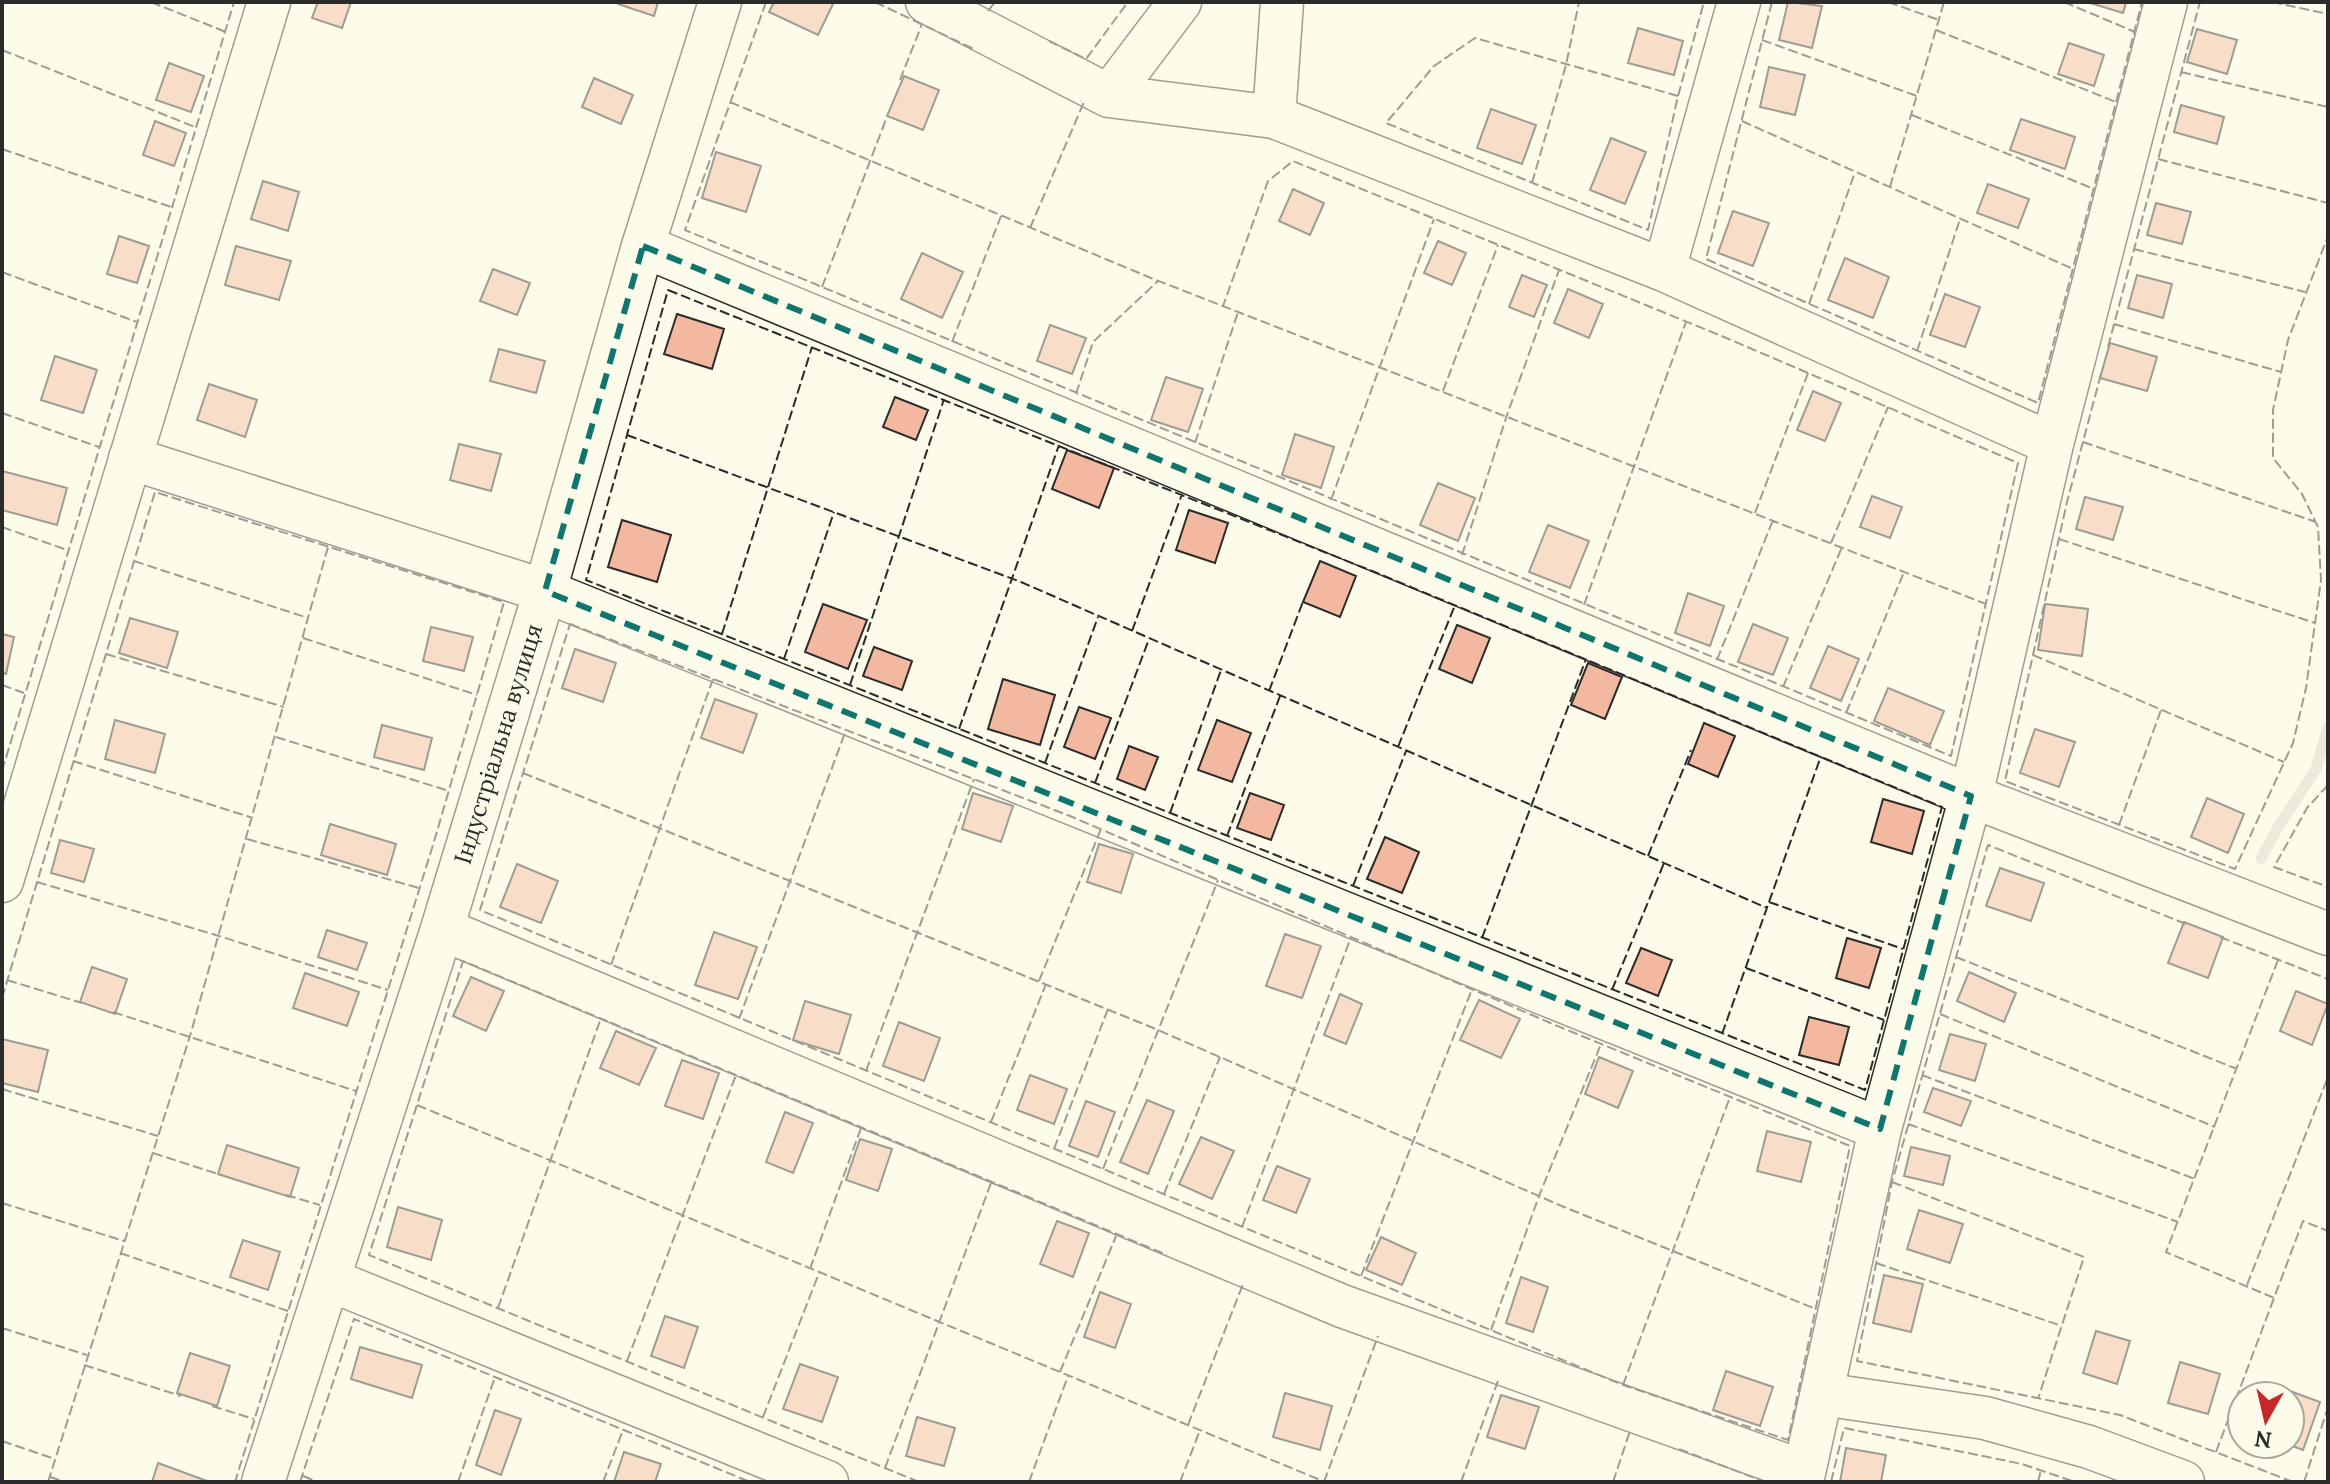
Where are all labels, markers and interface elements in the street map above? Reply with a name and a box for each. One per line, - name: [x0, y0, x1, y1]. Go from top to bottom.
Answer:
- street label: Індустріальна вулиця: [447, 620, 549, 868]
- north arrow: [2226, 1380, 2306, 1460]
- text: N: [2253, 1425, 2274, 1455]

